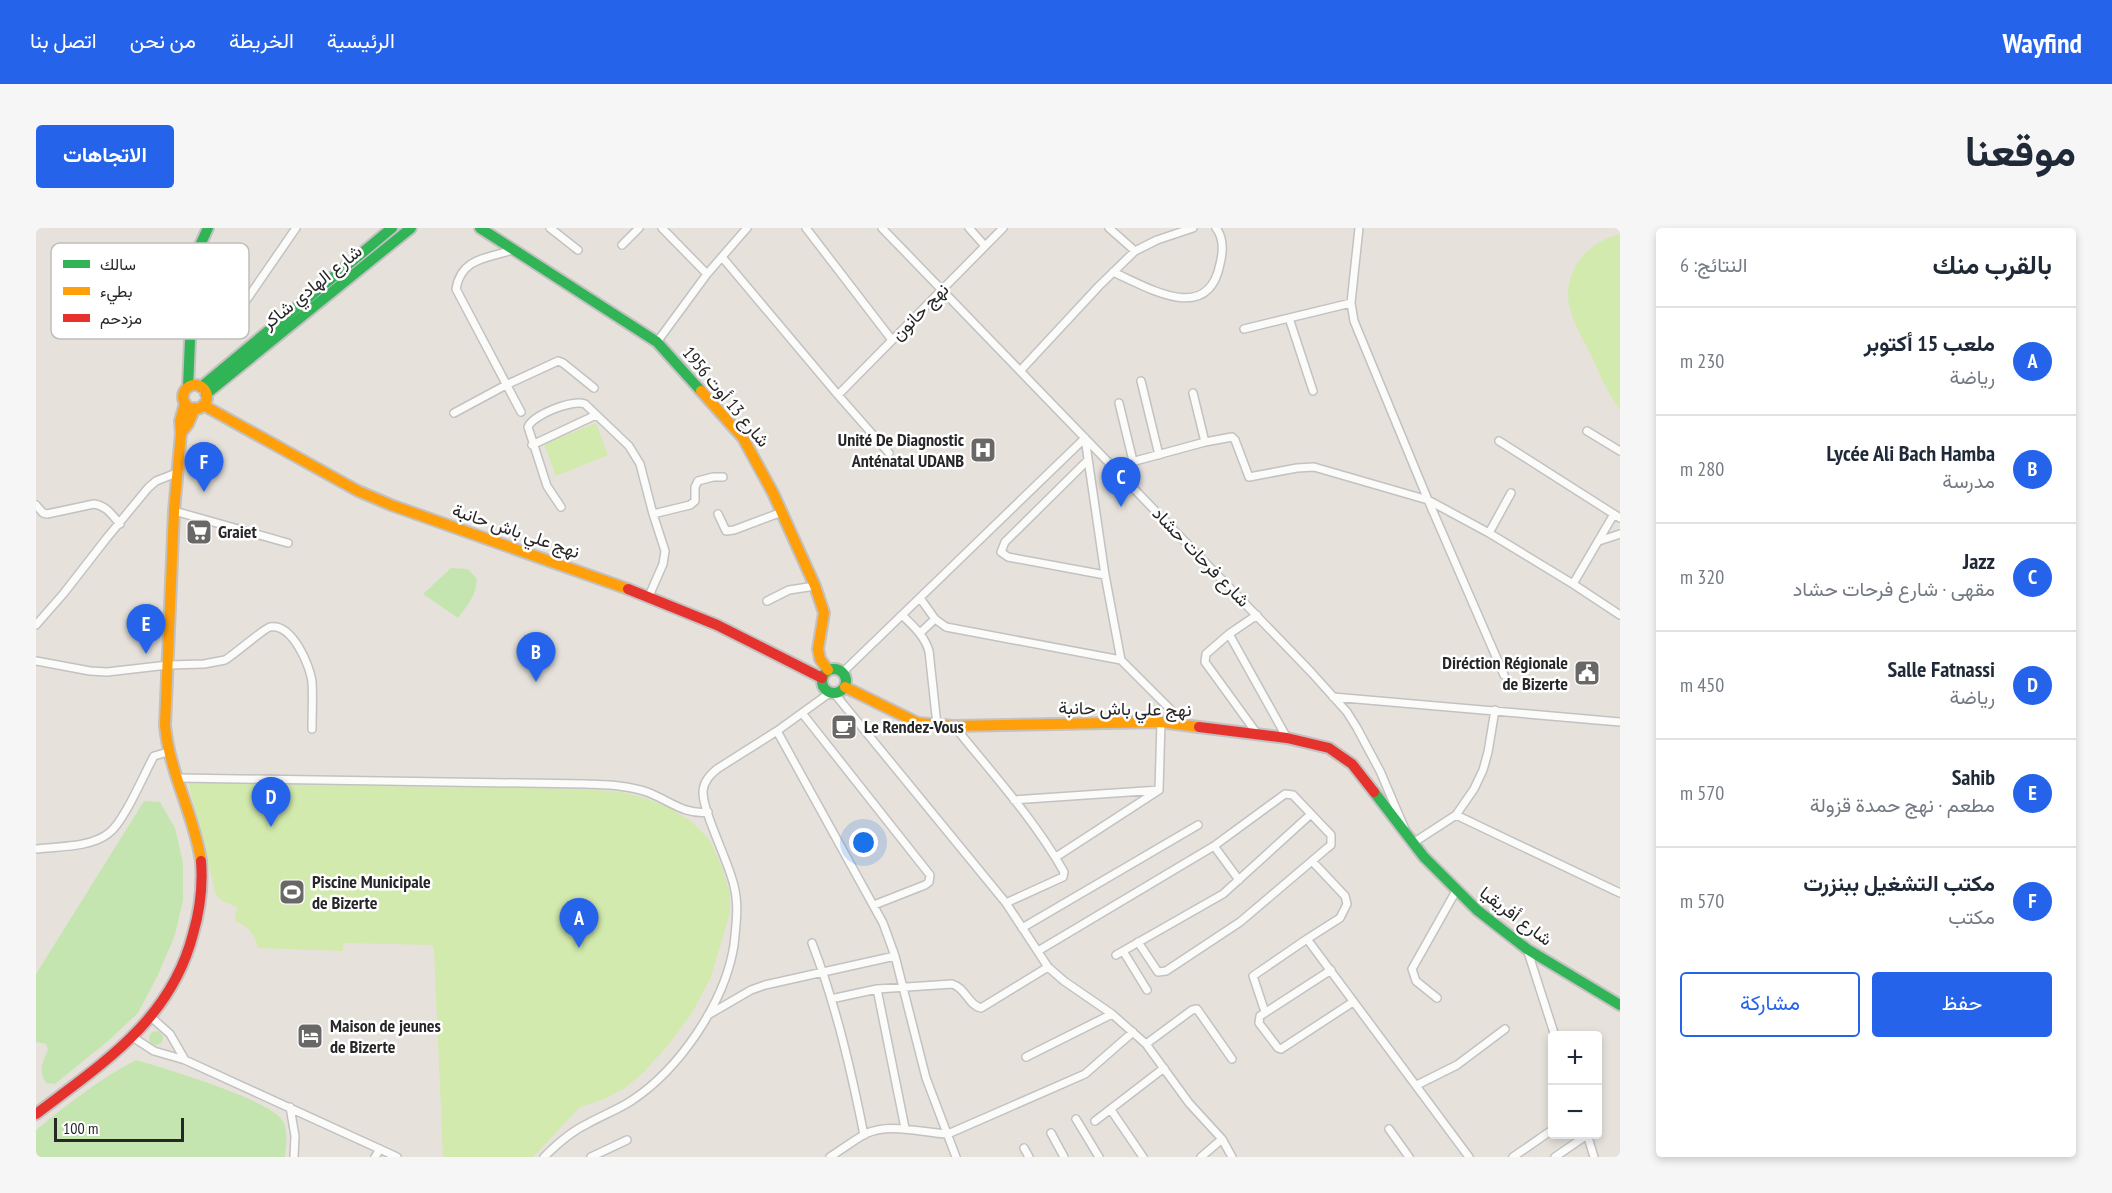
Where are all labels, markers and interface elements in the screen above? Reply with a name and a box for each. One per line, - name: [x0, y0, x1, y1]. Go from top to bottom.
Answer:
- text: Wayfind: [2002, 24, 2082, 61]
- text: اتصل بنا: [30, 27, 97, 54]
- text: من نحن: [130, 27, 196, 54]
- text: الخريطة: [229, 27, 294, 54]
- text: الرئيسية: [327, 27, 395, 54]
- text: موقعنا: [1965, 123, 2076, 178]
- button: الاتجاهات: [36, 125, 174, 188]
- street label: شارع الهادي شاكر: [256, 239, 369, 338]
- legend: [51, 243, 249, 339]
- text: بالقرب منك: [1933, 248, 2052, 281]
- text: النتائج: 6: [1680, 252, 1747, 278]
- text: سالك: [100, 254, 136, 274]
- street label: نهج حانون: [886, 278, 954, 346]
- text: بطيء: [100, 281, 132, 305]
- text: مزدحم: [100, 308, 142, 329]
- text: ملعب 15 أكتوبر: [1864, 329, 1995, 357]
- street label: شارع 13 أوت 1956: [677, 342, 775, 452]
- text: 230 m: [1680, 348, 1724, 374]
- text: A: [2027, 348, 2038, 374]
- text: رياضة: [1950, 364, 1995, 390]
- place label: Unité De Diagnostic Anténatal UDANB: [838, 428, 965, 472]
- hospital icon: Unité De Diagnostic Anténatal UDANB: [968, 435, 998, 465]
- text: Lycée Ali Bach Hamba: [1826, 439, 1995, 467]
- pin: F: [184, 442, 224, 492]
- text: 280 m: [1680, 456, 1724, 482]
- text: B: [2028, 456, 2037, 482]
- pin: C: [1102, 458, 1140, 507]
- text: مدرسة: [1942, 468, 1995, 494]
- street label: نهج علي باش حانبة: [448, 498, 583, 567]
- street label: شارع فرحات حشاد: [1147, 502, 1255, 612]
- supermarket icon: Graiet: [184, 517, 214, 547]
- place label: Graiet: [218, 520, 257, 543]
- text: Jazz: [1963, 547, 1995, 575]
- text: 320 m: [1680, 564, 1724, 590]
- text: C: [2028, 564, 2037, 590]
- text: مقهى · شارع فرحات حشاد: [1793, 576, 1995, 602]
- pin: E: [126, 604, 166, 654]
- pin: B: [516, 632, 556, 682]
- place label: Diréction Régionale de Bizerte: [1442, 651, 1568, 695]
- text: Salle Fatnassi: [1888, 655, 1995, 683]
- public building icon: Diréction Régionale de Bizerte: [1572, 658, 1602, 688]
- text: 450 m: [1680, 672, 1724, 698]
- text: D: [2027, 672, 2038, 698]
- text: رياضة: [1950, 684, 1995, 710]
- street label: نهج علي باش حانبة: [1058, 696, 1192, 725]
- cafe icon: Le Rendez-Vous: [829, 712, 859, 742]
- place label: Le Rendez-Vous: [864, 715, 964, 738]
- text: Sahib: [1952, 763, 1995, 791]
- pin: D: [252, 778, 290, 827]
- text: 570 m: [1680, 780, 1724, 806]
- text: E: [2028, 780, 2037, 806]
- text: مطعم · نهج حمدة قزولة: [1810, 792, 1995, 818]
- your location: [849, 828, 878, 857]
- text: مكتب التشغيل ببنزرت: [1803, 869, 1995, 897]
- place label: Piscine Municipale de Bizerte: [312, 870, 431, 914]
- sports icon: Piscine Municipale de Bizerte: [277, 877, 307, 907]
- street label: شارع أفريقيا: [1475, 881, 1557, 951]
- text: 570 m: [1680, 888, 1724, 914]
- text: F: [2028, 888, 2037, 914]
- pin: A: [560, 898, 598, 948]
- text: مكتب: [1948, 904, 1995, 930]
- button: مشاركة: [1680, 972, 1860, 1037]
- button: حفظ: [1872, 972, 2052, 1037]
- place label: Maison de jeunes de Bizerte: [330, 1014, 441, 1058]
- hotel icon: Maison de jeunes de Bizerte: [295, 1021, 325, 1051]
- map controls: [1548, 1031, 1602, 1139]
- button: +: [1548, 1031, 1602, 1085]
- button: −: [1548, 1085, 1602, 1139]
- scale bar: [54, 1115, 184, 1142]
- text: 100 m: [63, 1118, 98, 1138]

